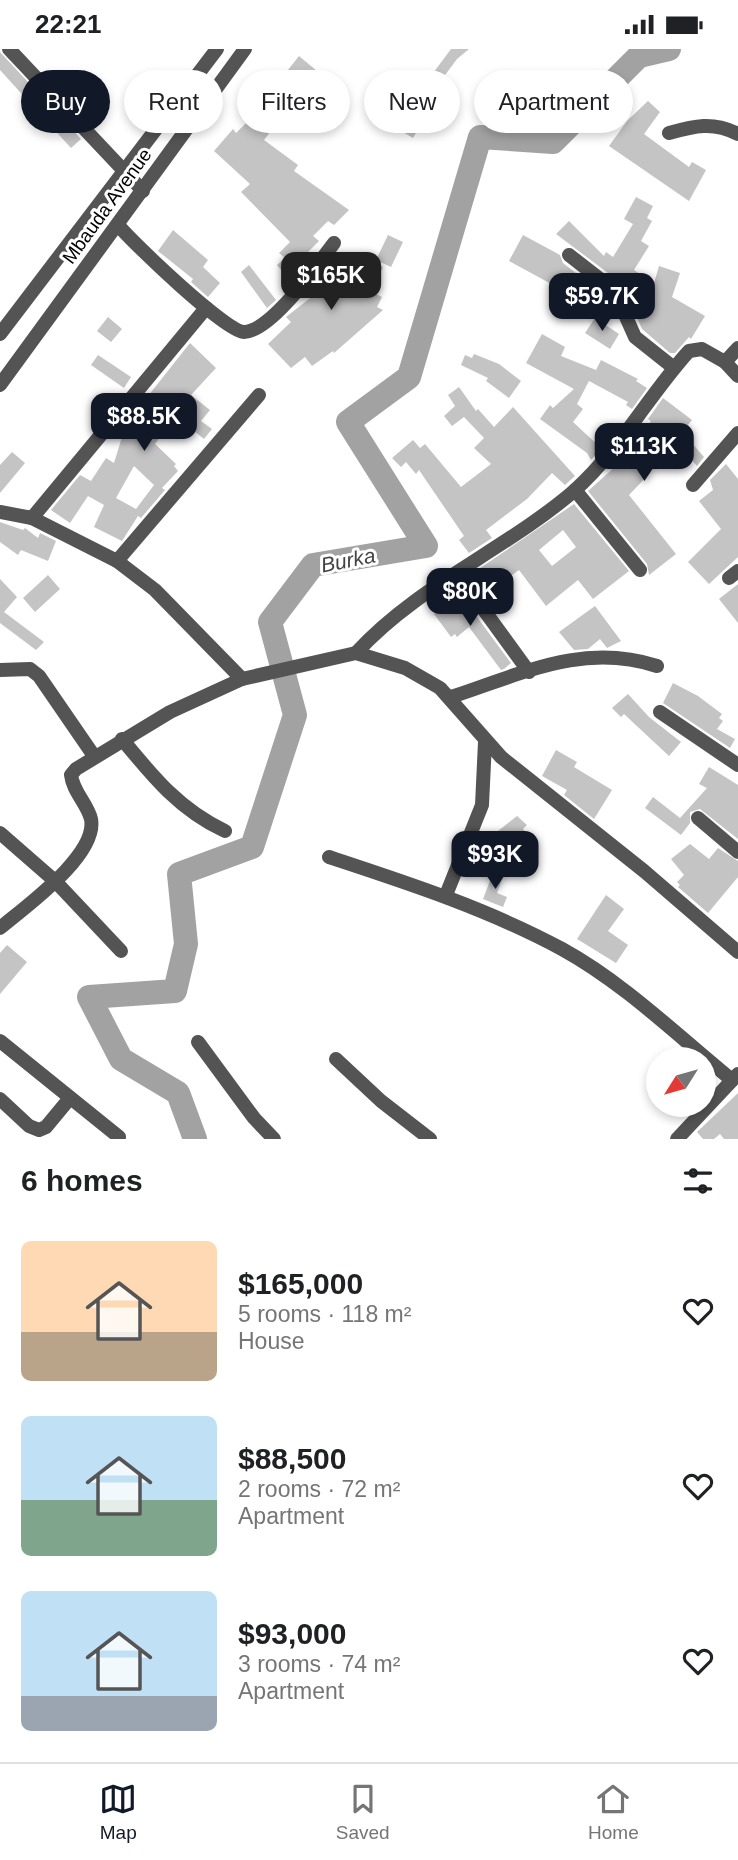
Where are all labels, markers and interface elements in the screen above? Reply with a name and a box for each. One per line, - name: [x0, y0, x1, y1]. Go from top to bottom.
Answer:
- text: 22:21: [35, 9, 102, 39]
- chip: Buy: [21, 70, 110, 133]
- chip: Rent: [124, 70, 223, 133]
- chip: Filters: [237, 70, 350, 133]
- chip: New: [364, 70, 460, 133]
- chip: Apartment: [474, 70, 633, 133]
- street label: Mbauda Avenue: [58, 144, 156, 268]
- pin: $165K: [282, 253, 380, 312]
- text: $165K: [297, 262, 365, 288]
- pin: $59.7K: [545, 273, 659, 333]
- text: $59.7K: [565, 283, 639, 309]
- pin: $88.5K: [87, 393, 201, 453]
- text: $88.5K: [107, 403, 181, 429]
- pin: $113K: [595, 423, 693, 483]
- text: $113K: [611, 433, 677, 459]
- water label: Burka: [319, 543, 377, 577]
- pin: $80K: [429, 569, 511, 628]
- text: $80K: [443, 578, 497, 604]
- pin: $93K: [454, 831, 536, 891]
- text: $93K: [468, 841, 522, 867]
- north arrow: [646, 1047, 716, 1117]
- map controls: [646, 1047, 716, 1117]
- icon: filters: [679, 1162, 717, 1200]
- text: 6 homes: [21, 1164, 143, 1197]
- text: $165,000: [238, 1267, 363, 1300]
- icon: home: [77, 1269, 161, 1353]
- icon: heart: [679, 1292, 717, 1330]
- text: 5 rooms · 118 m²: [238, 1301, 411, 1327]
- text: House: [238, 1328, 304, 1354]
- text: $88,500: [238, 1442, 346, 1475]
- icon: home: [77, 1444, 161, 1528]
- icon: heart: [679, 1467, 717, 1505]
- text: 2 rooms · 72 m²: [238, 1476, 400, 1502]
- text: Apartment: [238, 1503, 344, 1529]
- text: $93,000: [238, 1617, 346, 1650]
- icon: home: [77, 1619, 161, 1703]
- icon: heart: [679, 1642, 717, 1680]
- text: 3 rooms · 74 m²: [238, 1651, 400, 1677]
- text: Apartment: [238, 1678, 344, 1704]
- tab: Map: [99, 1780, 137, 1844]
- tab: Saved: [336, 1780, 390, 1844]
- tab: Home: [588, 1780, 639, 1844]

